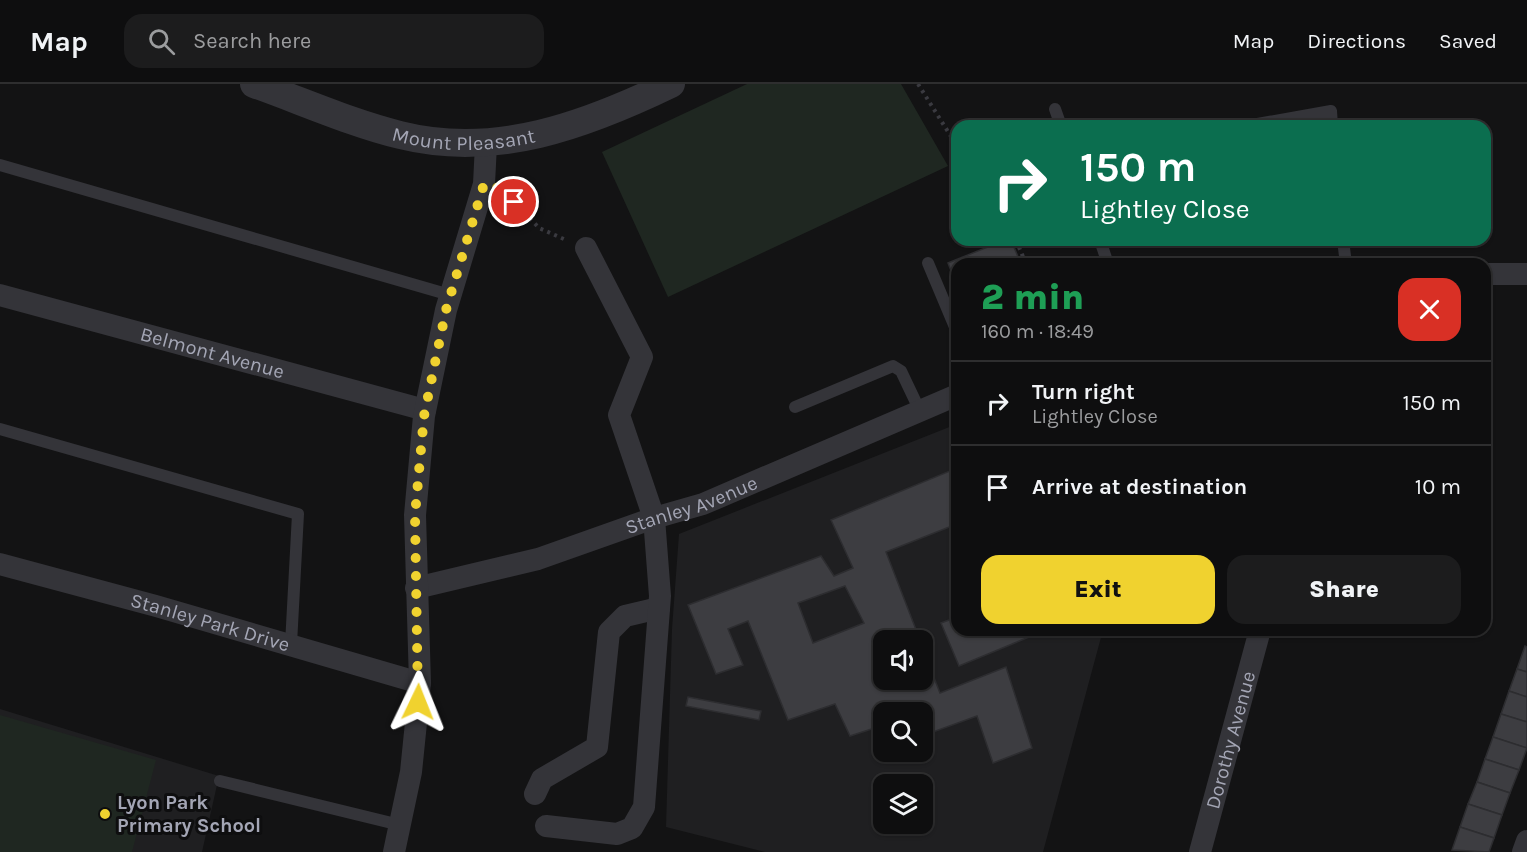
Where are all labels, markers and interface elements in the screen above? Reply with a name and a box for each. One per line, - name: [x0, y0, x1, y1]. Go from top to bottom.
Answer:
- search box: [124, 14, 544, 68]
- text: Map: [30, 25, 88, 58]
- icon: search: [145, 25, 178, 58]
- text: Search here: [193, 28, 311, 54]
- text: Map: [1233, 29, 1274, 53]
- text: Directions: [1307, 29, 1406, 53]
- text: Saved: [1439, 29, 1497, 53]
- street label: Mount Pleasant: [390, 123, 538, 155]
- text: 150 m: [1080, 142, 1196, 192]
- icon: right: [981, 144, 1059, 222]
- pin: [488, 176, 539, 227]
- icon: arrive: [497, 185, 530, 218]
- text: Lightley Close: [1080, 193, 1250, 225]
- text: 2 min: [981, 276, 1084, 318]
- button: close: [1398, 278, 1461, 341]
- text: 160 m · 18:49: [981, 320, 1094, 343]
- street label: Belmont Avenue: [138, 322, 287, 383]
- text: Turn right: [1032, 379, 1135, 405]
- icon: right: [981, 387, 1014, 420]
- text: 150 m: [1402, 390, 1461, 416]
- text: Lightley Close: [1032, 405, 1158, 428]
- street label: Stanley Avenue: [622, 471, 761, 539]
- icon: arrive: [981, 471, 1014, 504]
- text: Arrive at destination: [1032, 474, 1247, 500]
- text: 10 m: [1415, 474, 1461, 500]
- button: Exit: [981, 555, 1215, 624]
- button: Share: [1227, 555, 1461, 624]
- street label: Stanley Park Drive: [128, 589, 292, 656]
- map controls: [873, 630, 933, 834]
- button: sound: [873, 630, 933, 690]
- street label: Dorothy Avenue: [1201, 669, 1260, 812]
- position arrow: [386, 670, 450, 734]
- button: search: [873, 702, 933, 762]
- button: layers: [873, 774, 933, 834]
- place label: Lyon Park Primary School: [117, 791, 261, 837]
- marker: Lyon Park Primary School: [98, 807, 112, 821]

